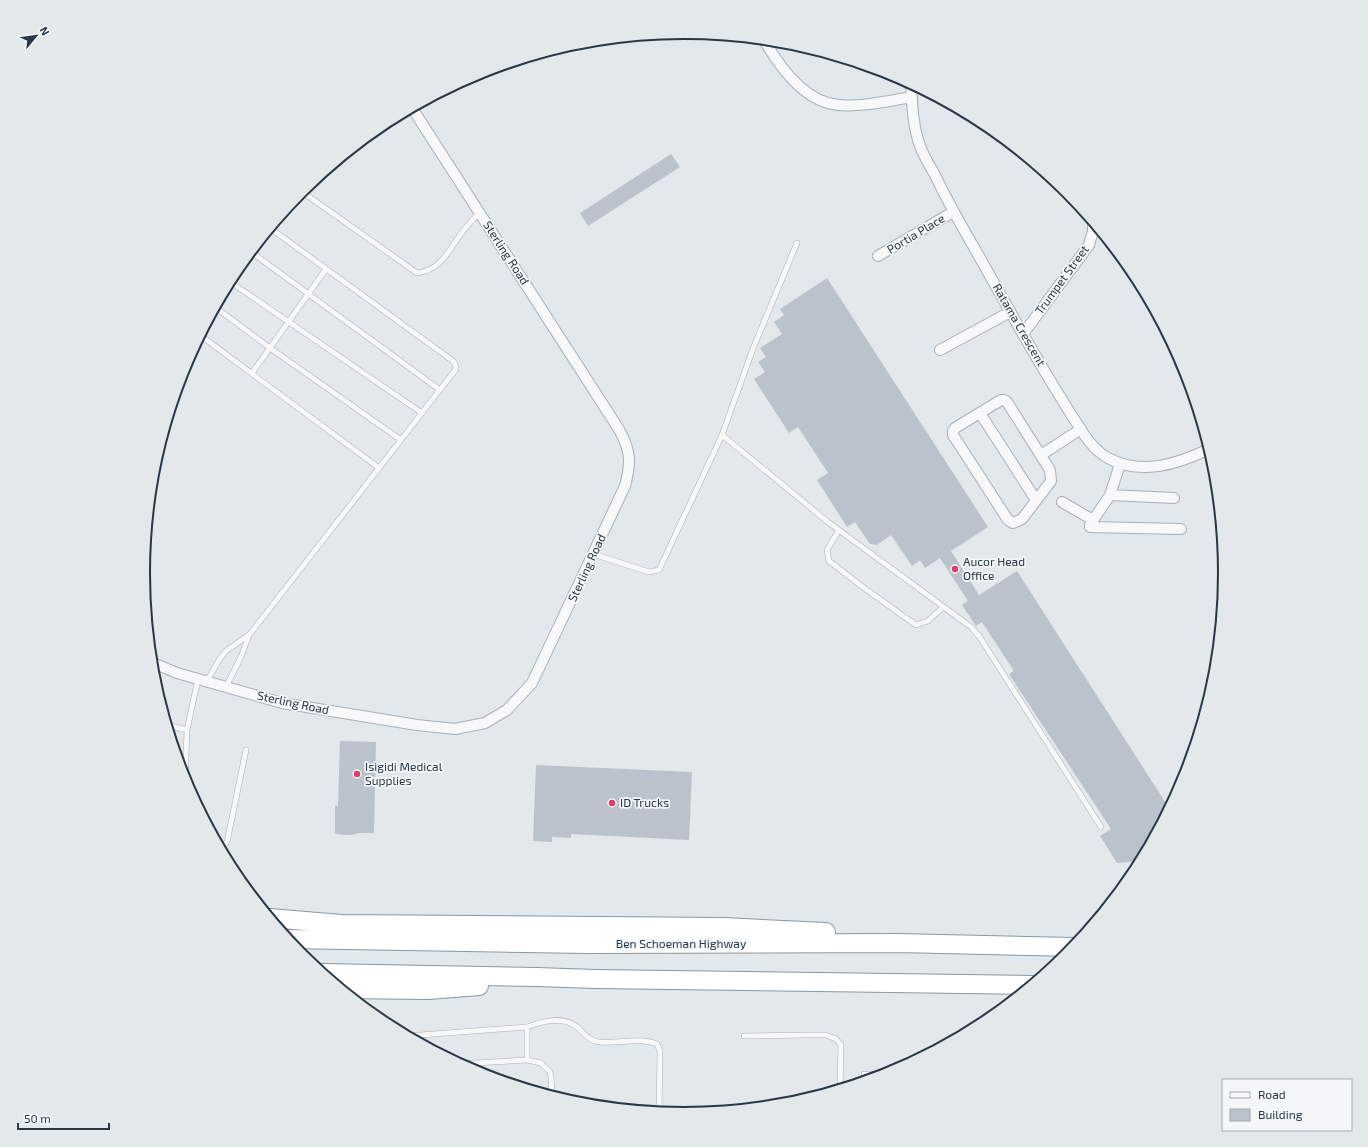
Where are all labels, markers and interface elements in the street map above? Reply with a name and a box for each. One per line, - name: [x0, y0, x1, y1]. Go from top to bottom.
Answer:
- north arrow: [16, 16, 56, 56]
- text: N: [38, 24, 53, 38]
- street label: Portia Place: [884, 210, 947, 256]
- street label: Sterling Road: [481, 218, 533, 287]
- street label: Trumpet Street: [1031, 242, 1091, 317]
- street label: Ratama Crescent: [991, 281, 1049, 369]
- street label: Sterling Road: [564, 532, 608, 604]
- place label: Aucor Head Office: [963, 554, 1025, 582]
- marker: Aucor Head Office: [950, 564, 960, 574]
- street label: Sterling Road: [256, 688, 330, 716]
- place label: Isigidi Medical Supplies: [365, 759, 443, 787]
- marker: Isigidi Medical Supplies: [352, 769, 362, 779]
- place label: ID Trucks: [620, 795, 669, 809]
- marker: ID Trucks: [607, 798, 617, 808]
- street label: Ben Schoeman Highway: [616, 936, 747, 950]
- legend: [1222, 1079, 1352, 1131]
- text: Road: [1258, 1087, 1286, 1101]
- scale bar: [18, 1105, 109, 1131]
- text: Building: [1258, 1107, 1303, 1121]
- text: 50 m: [24, 1111, 51, 1125]

